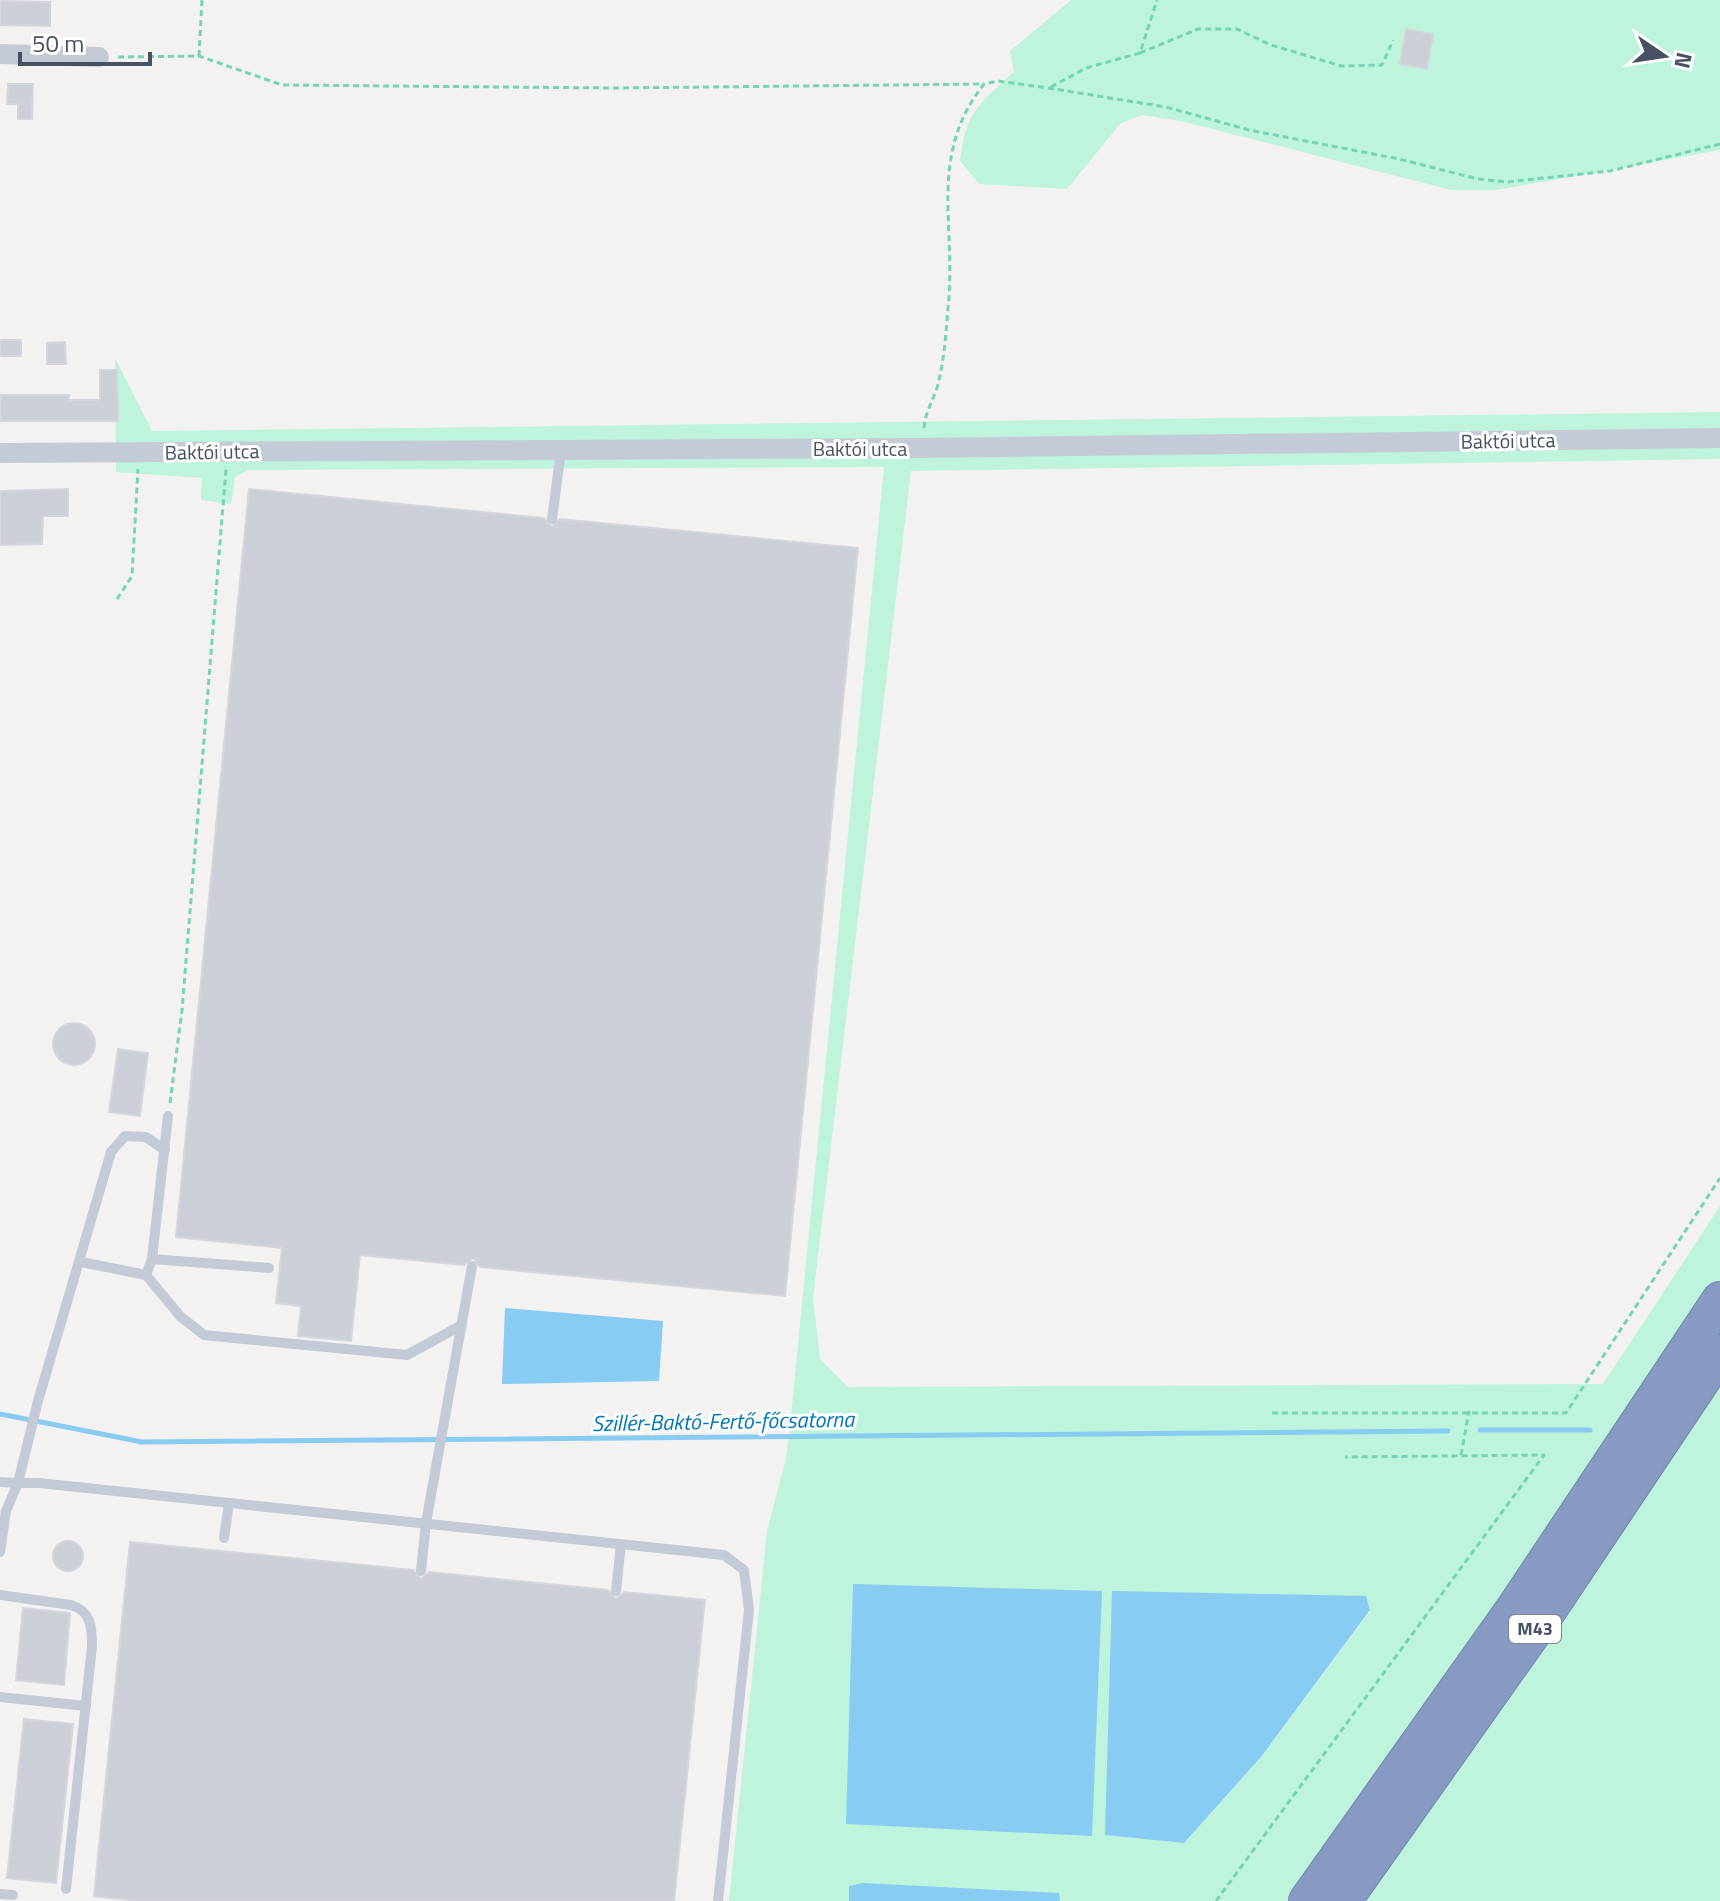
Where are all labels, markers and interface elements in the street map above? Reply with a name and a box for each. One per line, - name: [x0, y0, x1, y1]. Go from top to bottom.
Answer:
- scale bar: [20, 16, 150, 66]
- north arrow: [1624, 16, 1704, 96]
- text: 50 m: [32, 25, 84, 61]
- text: N: [1665, 49, 1702, 72]
- street label: Baktói utca: [1460, 424, 1556, 457]
- street label: Baktói utca: [813, 433, 907, 464]
- street label: Baktói utca: [164, 435, 260, 468]
- water label: Szillér-Baktó-Fertő-főcsatorna: [592, 1402, 856, 1440]
- road number: M43: [1509, 1615, 1561, 1643]

